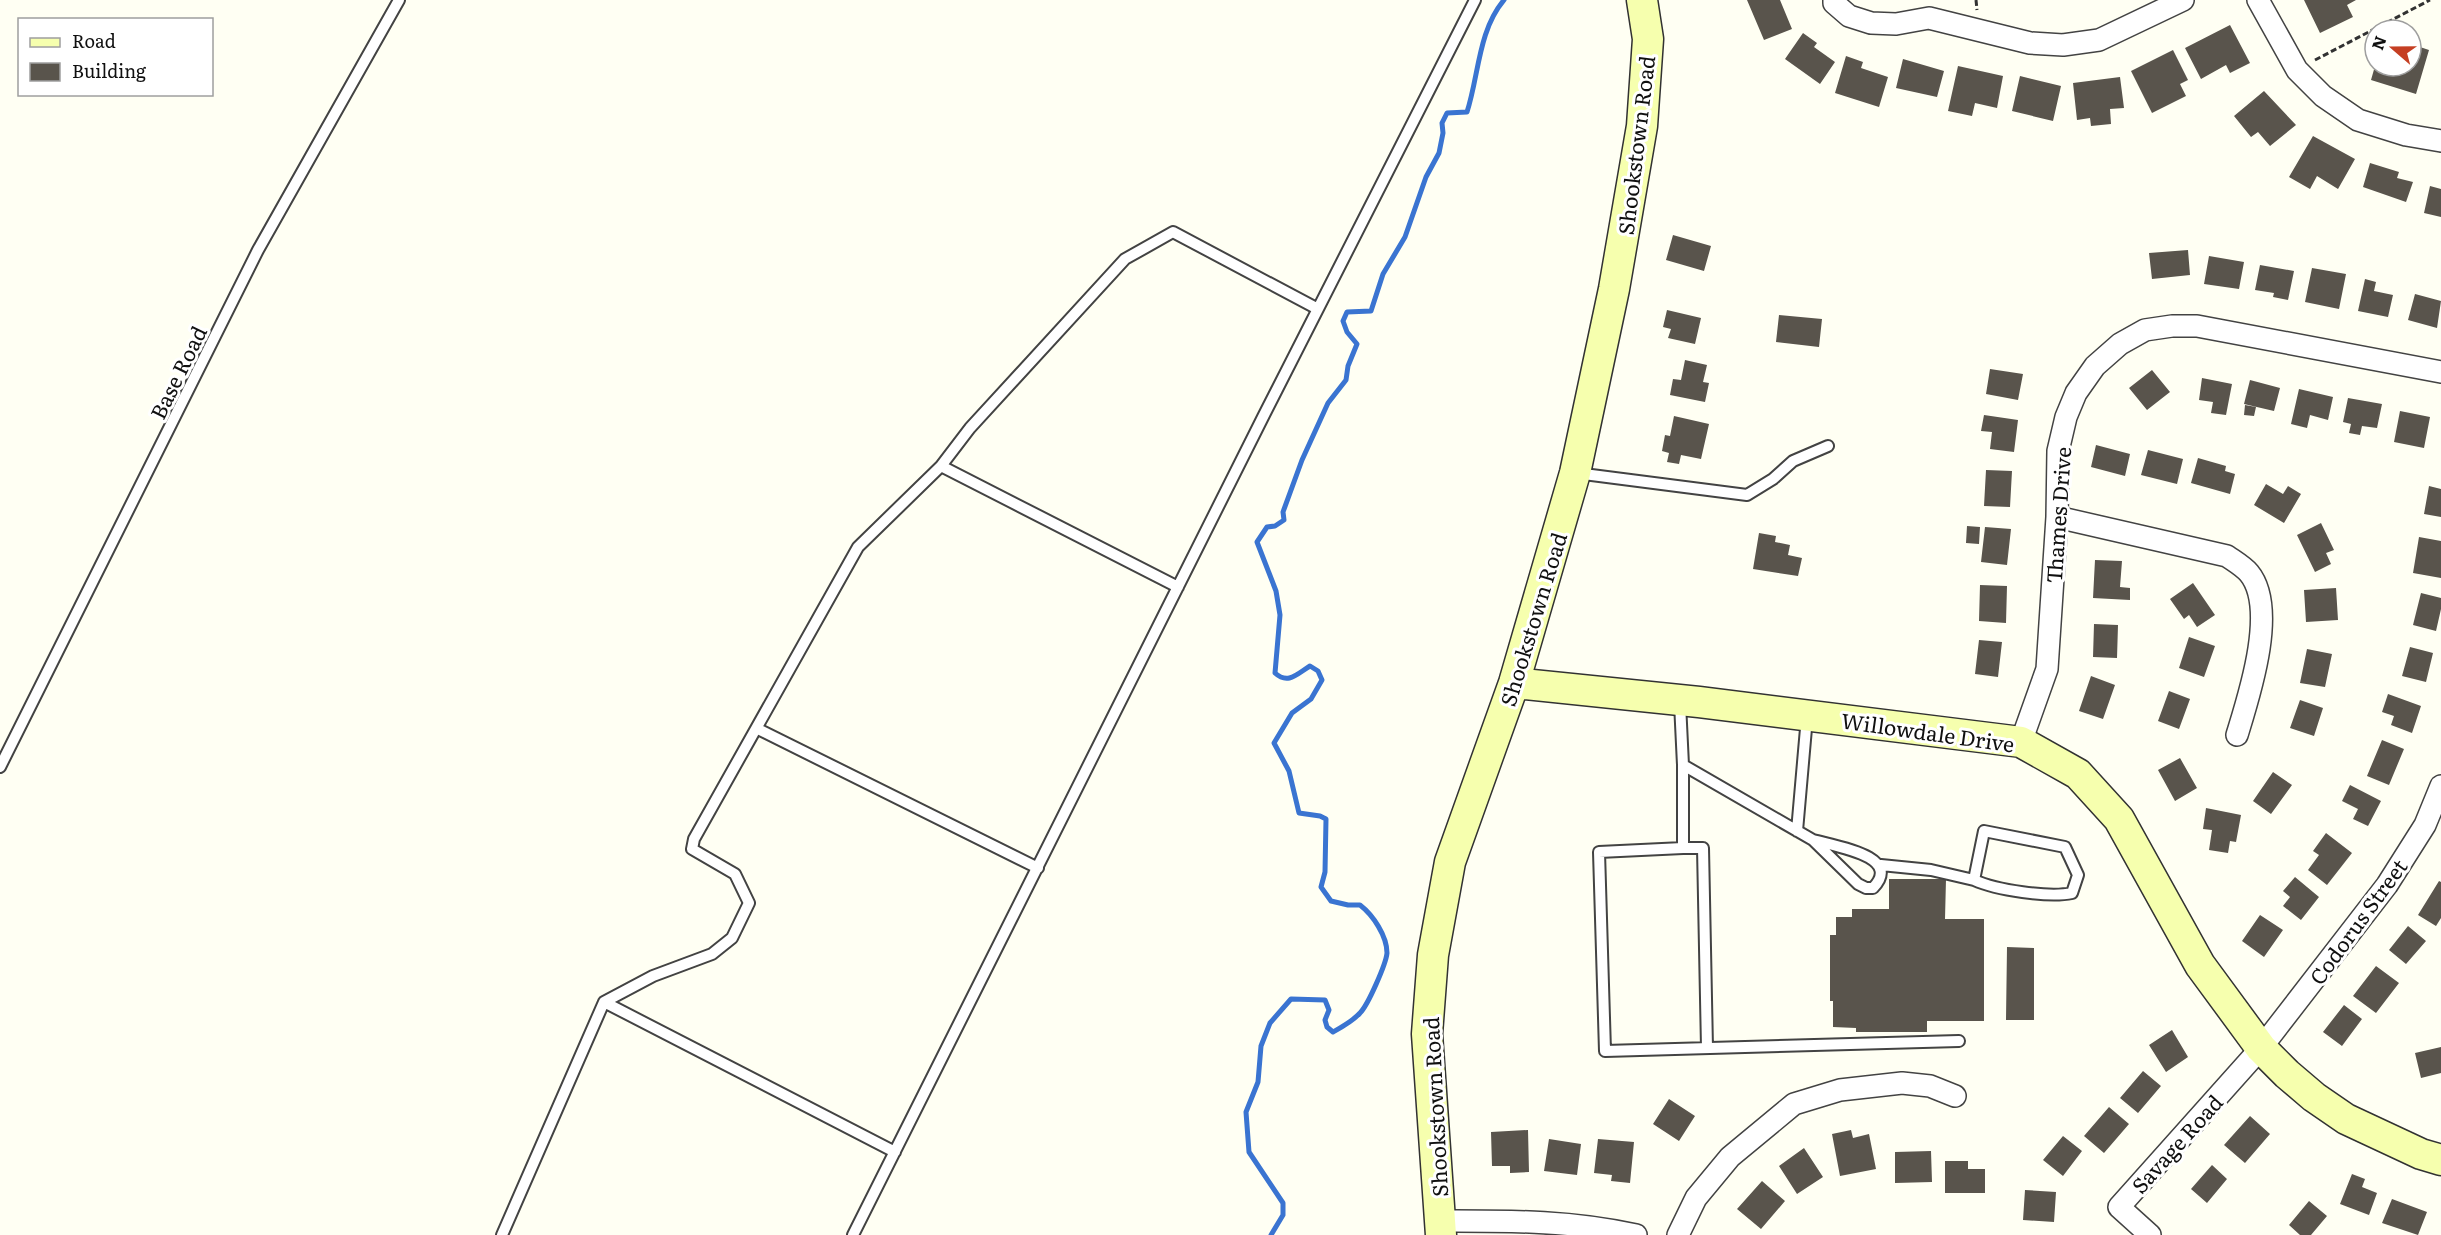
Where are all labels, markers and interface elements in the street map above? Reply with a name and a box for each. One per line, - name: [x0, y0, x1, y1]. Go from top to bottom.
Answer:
- legend: [18, 18, 213, 96]
- north arrow: [2363, 18, 2423, 78]
- text: Road: [72, 27, 116, 54]
- text: N: [2364, 32, 2392, 53]
- street label: Shookstown Road: [1609, 54, 1661, 236]
- text: Building: [72, 57, 147, 84]
- street label: Base Road: [141, 320, 213, 424]
- street label: Thames Drive: [2037, 446, 2077, 584]
- street label: Shookstown Road: [1491, 528, 1573, 710]
- street label: Willowdale Drive: [1839, 704, 2017, 759]
- street label: Codorus Street: [2301, 851, 2414, 990]
- street label: Shookstown Road: [1414, 1016, 1454, 1198]
- street label: Savage Road: [2123, 1087, 2229, 1199]

